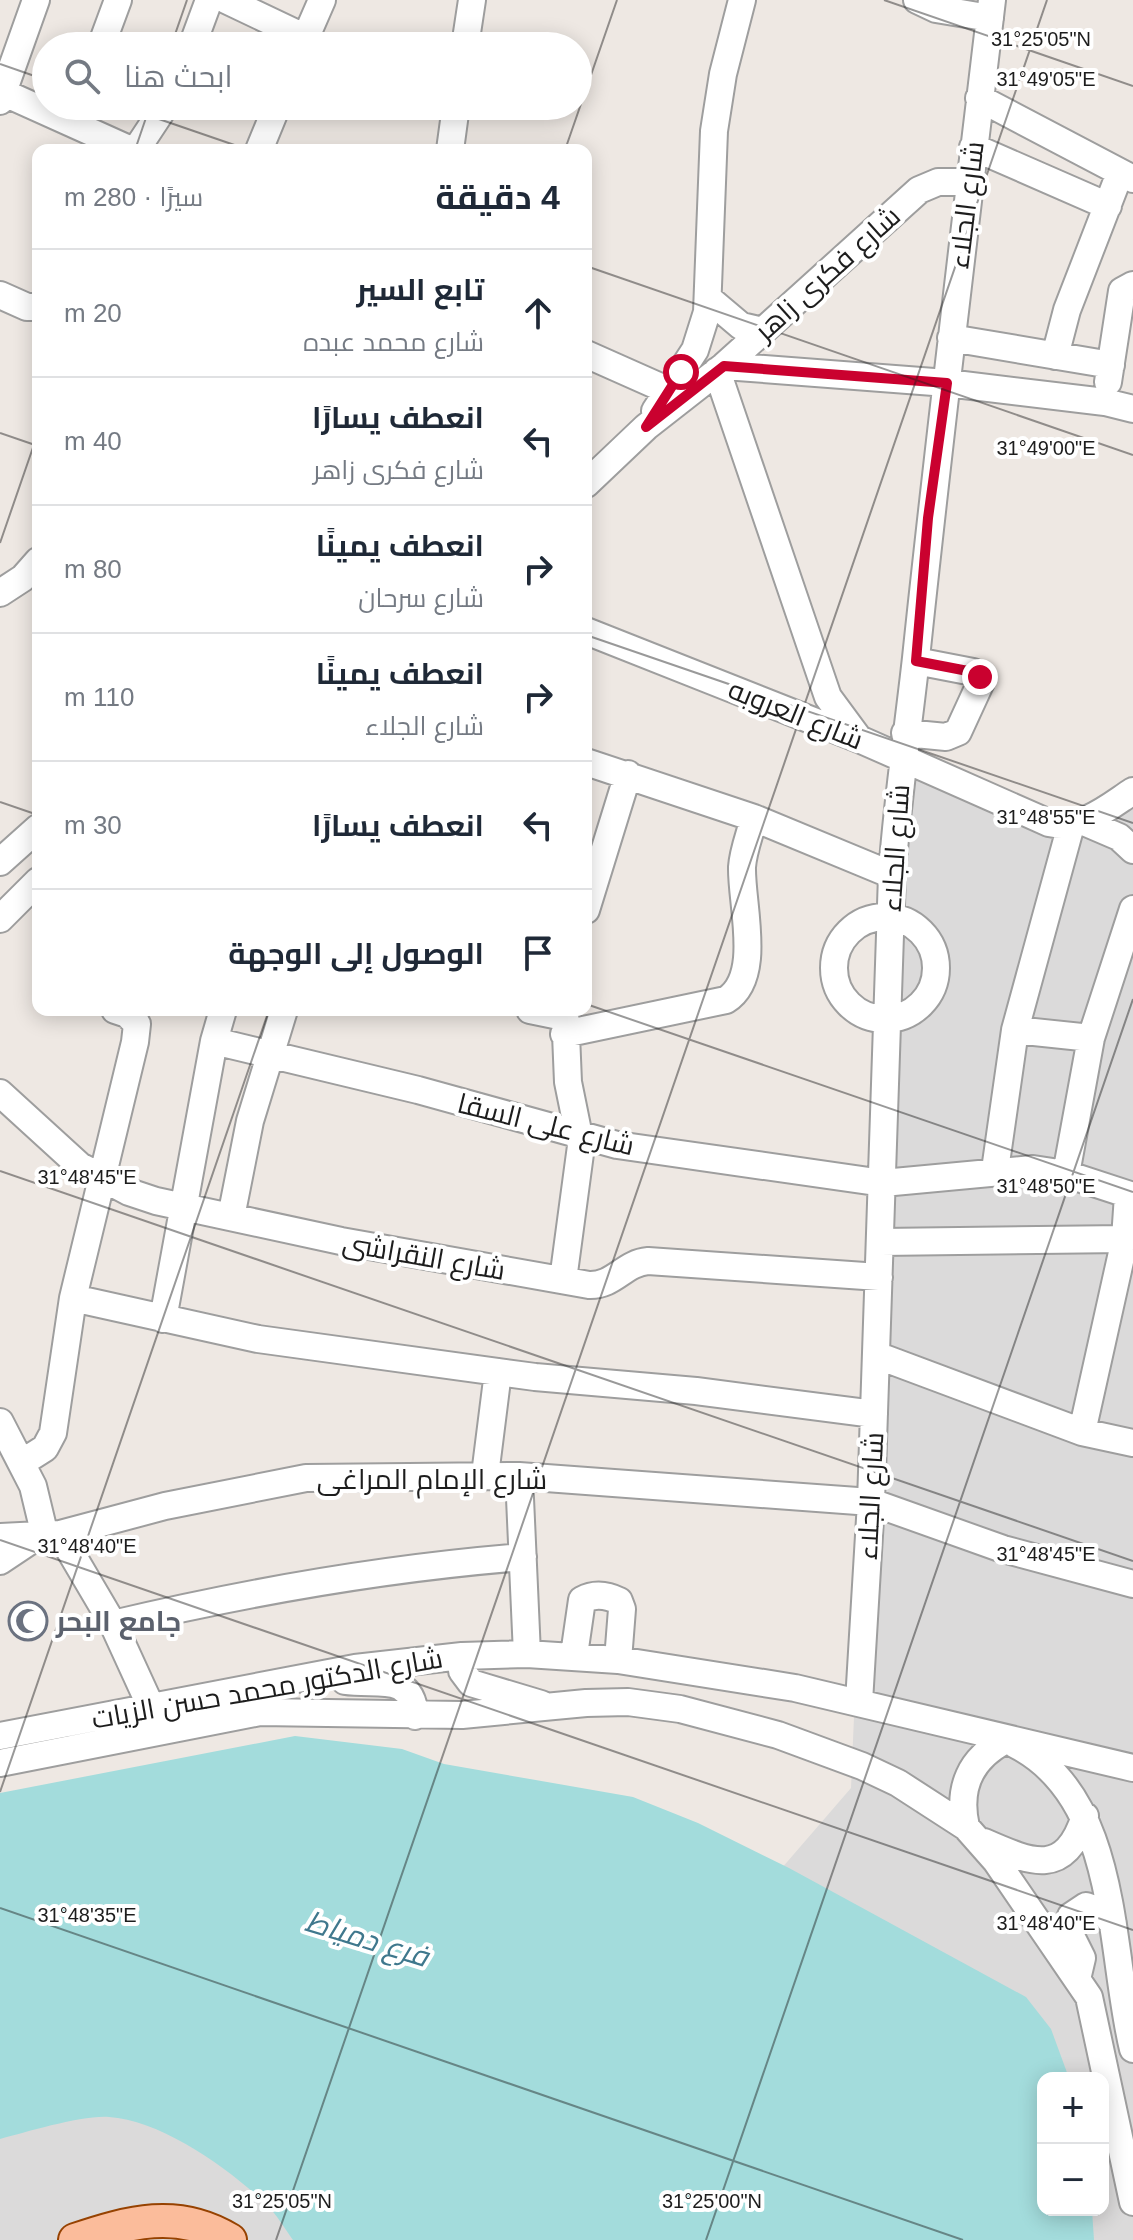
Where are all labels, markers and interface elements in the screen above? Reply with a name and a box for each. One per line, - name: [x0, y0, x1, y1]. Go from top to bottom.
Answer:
- text: 31°25'05"N: [991, 28, 1091, 50]
- search box: [32, 32, 592, 120]
- icon: search: [60, 54, 104, 98]
- text: ابحث هنا: [124, 60, 233, 93]
- text: 31°49'05"E: [997, 68, 1096, 90]
- street label: شارع الجلاء: [943, 140, 993, 271]
- text: 4 دقيقة: [436, 178, 560, 216]
- text: سيرًا · 280 m: [64, 182, 203, 212]
- street label: شارع فكرى زاهر: [747, 200, 908, 350]
- text: تابع السير: [356, 273, 484, 306]
- icon: ahead: [516, 291, 560, 335]
- text: 20 m: [64, 298, 122, 328]
- text: شارع محمد عبده: [303, 327, 484, 357]
- route start: [663, 354, 699, 390]
- text: انعطف يسارًا: [312, 401, 484, 434]
- icon: left: [516, 419, 560, 463]
- text: 40 m: [64, 426, 122, 456]
- text: 31°49'00"E: [997, 437, 1096, 459]
- text: شارع فكرى زاهر: [313, 455, 484, 485]
- text: انعطف يمينًا: [316, 529, 484, 562]
- icon: right: [516, 547, 560, 591]
- text: 80 m: [64, 554, 122, 584]
- text: شارع سرحان: [358, 583, 484, 613]
- text: انعطف يمينًا: [316, 657, 484, 690]
- route end: [962, 659, 998, 695]
- street label: شارع العروبه: [723, 673, 868, 758]
- icon: right: [516, 675, 560, 719]
- text: 110 m: [64, 682, 134, 712]
- text: شارع الجلاء: [365, 711, 484, 741]
- street label: شارع الجلاء: [876, 783, 918, 913]
- icon: left: [516, 803, 560, 847]
- text: 31°48'55"E: [997, 806, 1096, 828]
- text: انعطف يسارًا: [312, 809, 484, 842]
- text: 30 m: [64, 810, 122, 840]
- icon: arrive: [516, 931, 560, 975]
- text: الوصول إلى الوجهة: [228, 937, 484, 970]
- street label: شارع على السقا: [453, 1088, 638, 1164]
- text: 31°48'45"E: [38, 1166, 137, 1188]
- text: 31°48'50"E: [997, 1175, 1096, 1197]
- street label: شارع النقراشى: [340, 1227, 508, 1289]
- street label: شارع الجلاء: [852, 1431, 892, 1561]
- street label: شارع الإمام المراغى: [317, 1464, 547, 1499]
- text: 31°48'40"E: [38, 1535, 137, 1557]
- text: 31°48'45"E: [997, 1543, 1096, 1565]
- mosque icon: جامع البحر: [7, 1600, 49, 1642]
- place label: جامع البحر: [55, 1606, 181, 1640]
- street label: شارع الدكتور محمد حسن الزيات: [89, 1642, 446, 1738]
- text: 31°48'35"E: [38, 1904, 137, 1926]
- water label: فرع دمياط: [301, 1904, 434, 1977]
- text: 31°48'40"E: [997, 1912, 1096, 1934]
- map controls: [1037, 2072, 1109, 2216]
- button: +: [1037, 2072, 1109, 2144]
- button: −: [1037, 2144, 1109, 2216]
- text: 31°25'05"N: [232, 2190, 332, 2212]
- text: 31°25'00"N: [662, 2190, 762, 2212]

